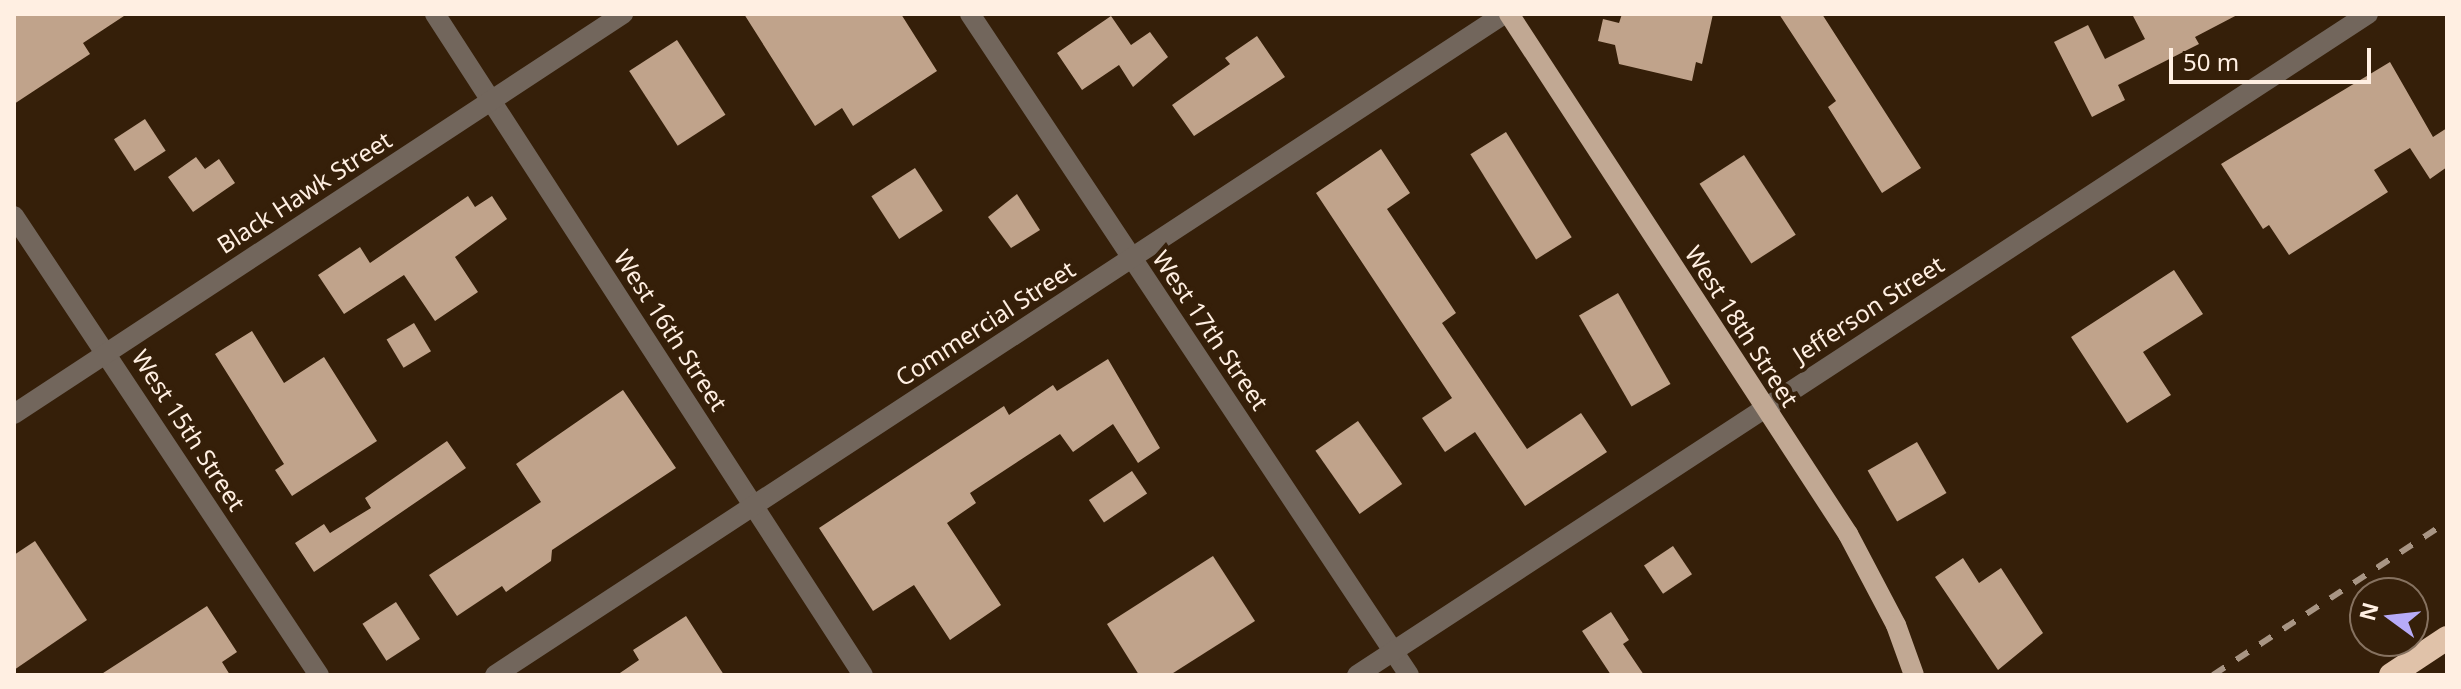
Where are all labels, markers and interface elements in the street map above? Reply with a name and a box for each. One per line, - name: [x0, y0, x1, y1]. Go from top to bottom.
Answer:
- scale bar: [2173, 32, 2375, 82]
- text: 50 m: [2183, 45, 2239, 78]
- street label: Black Hawk Street: [211, 125, 397, 259]
- street label: West 18th Street: [1679, 240, 1805, 412]
- street label: West 16th Street: [608, 244, 734, 416]
- street label: West 17th Street: [1147, 245, 1275, 415]
- street label: Jefferson Street: [1787, 250, 1949, 368]
- street label: Commercial Street: [890, 254, 1080, 392]
- street label: West 15th Street: [126, 344, 252, 516]
- north arrow: [2349, 577, 2429, 657]
- text: N: [2351, 599, 2385, 624]

